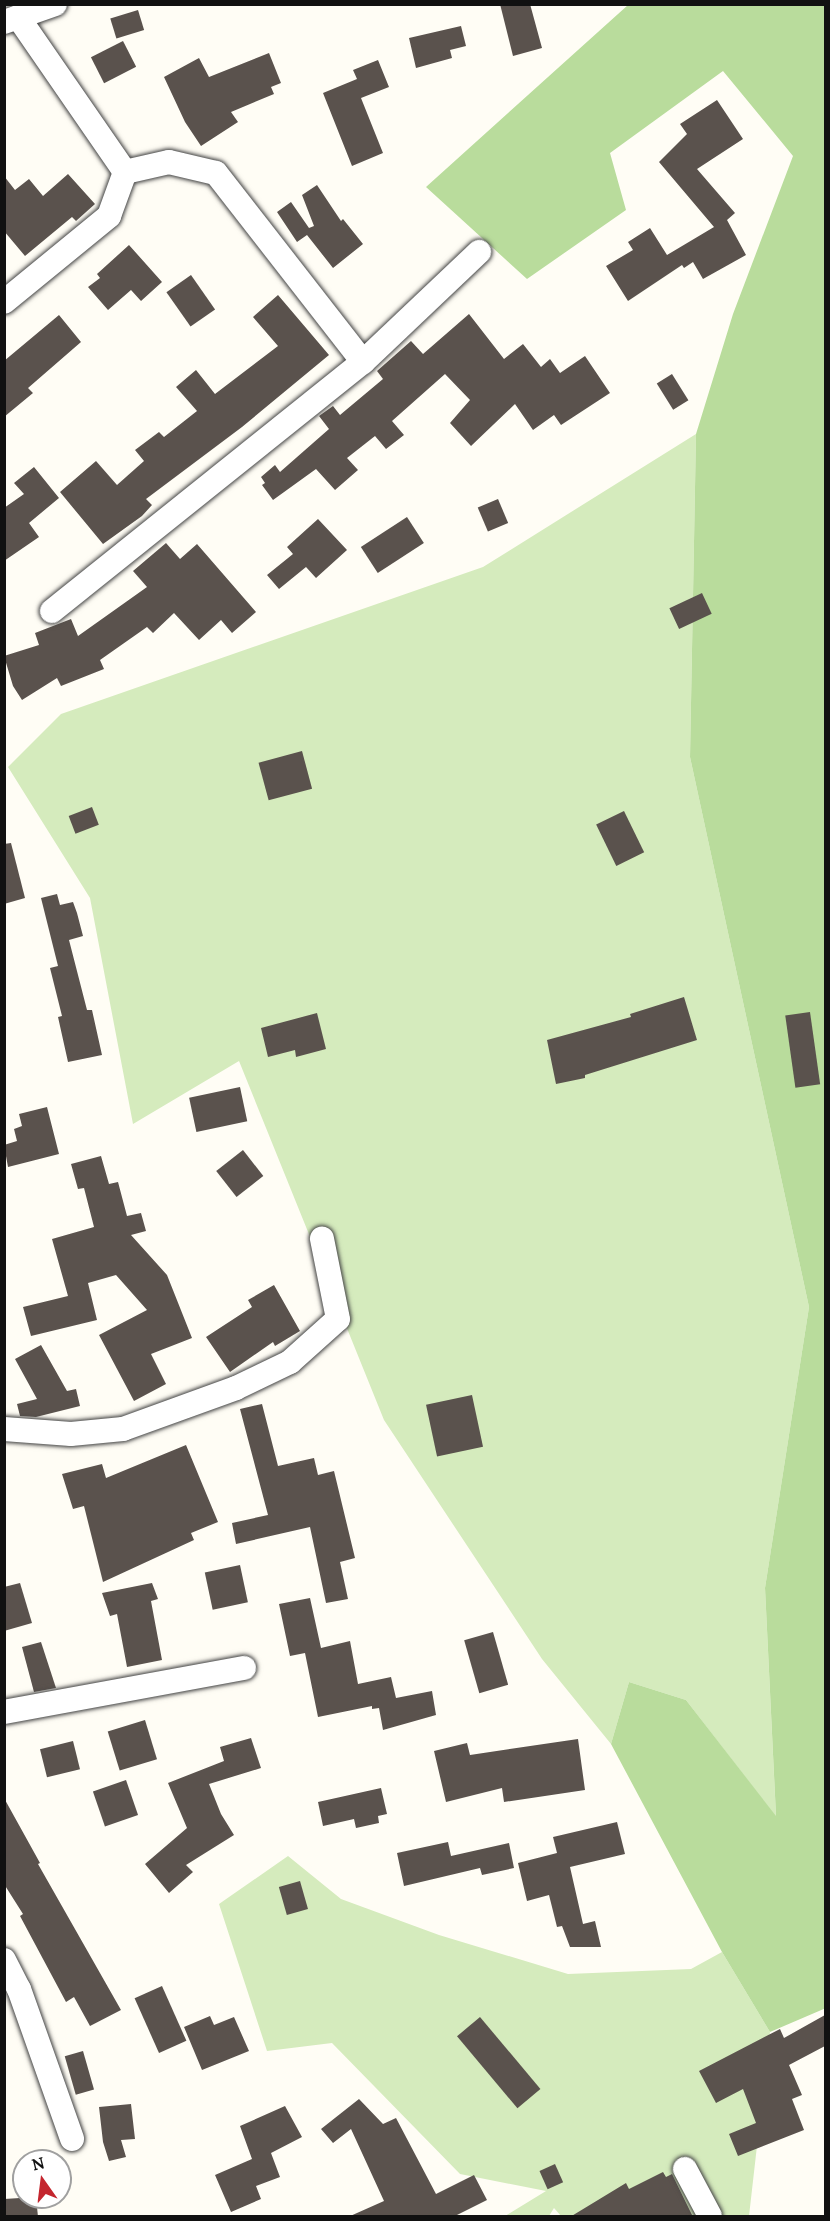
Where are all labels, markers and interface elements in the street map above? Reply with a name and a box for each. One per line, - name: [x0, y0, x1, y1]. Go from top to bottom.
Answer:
- north arrow: [12, 2149, 72, 2209]
- text: N: [30, 2152, 47, 2175]

